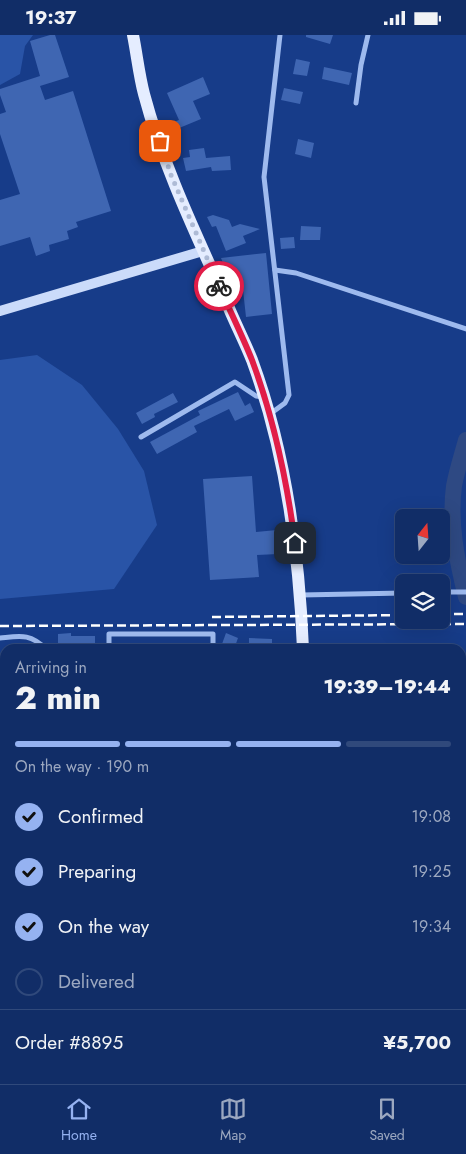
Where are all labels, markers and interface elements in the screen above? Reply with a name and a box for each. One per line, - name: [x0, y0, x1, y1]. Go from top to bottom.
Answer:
- text: 19:37: [25, 4, 76, 31]
- pin: [139, 120, 181, 162]
- icon: bag: [146, 127, 174, 155]
- courier: [194, 261, 244, 311]
- icon: bike: [205, 272, 233, 300]
- north arrow: [395, 509, 450, 564]
- map controls: [395, 509, 450, 629]
- pin: [274, 522, 316, 564]
- icon: home: [281, 529, 309, 557]
- button: layers: [395, 574, 450, 629]
- text: Arriving in: [15, 656, 87, 679]
- text: 19:39–19:44: [324, 673, 451, 700]
- text: 2 min: [15, 675, 101, 721]
- text: On the way · 190 m: [15, 755, 149, 778]
- icon: check: [15, 803, 43, 831]
- text: Confirmed: [58, 803, 144, 830]
- text: 19:08: [411, 805, 451, 828]
- icon: check: [15, 858, 43, 886]
- text: Preparing: [58, 858, 136, 885]
- text: 19:25: [412, 860, 451, 883]
- icon: check: [15, 913, 43, 941]
- text: On the way: [58, 913, 149, 940]
- text: 19:34: [412, 915, 451, 938]
- text: Delivered: [58, 968, 135, 995]
- text: Order #8895: [15, 1029, 123, 1056]
- text: ¥5,700: [383, 1029, 451, 1056]
- tab: Home: [61, 1095, 97, 1145]
- tab: Map: [219, 1095, 247, 1145]
- tab: Saved: [369, 1095, 405, 1145]

